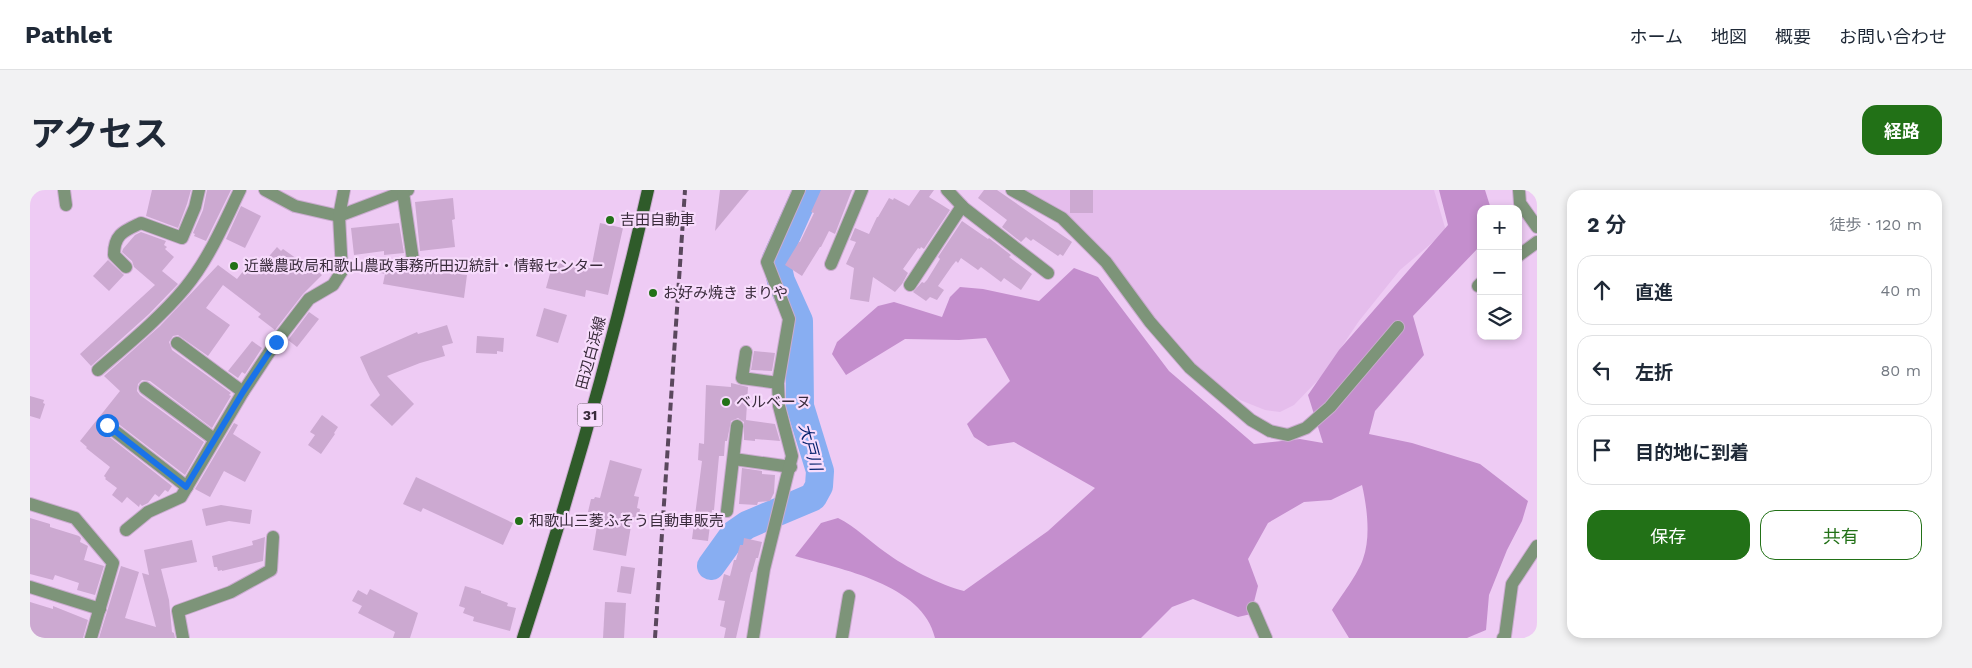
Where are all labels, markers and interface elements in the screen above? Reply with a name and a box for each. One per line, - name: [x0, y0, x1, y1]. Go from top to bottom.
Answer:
- text: Pathlet: [25, 21, 112, 49]
- text: ホーム: [1630, 26, 1683, 47]
- text: 地図: [1711, 26, 1747, 47]
- text: 概要: [1775, 26, 1811, 47]
- text: お問い合わせ: [1839, 26, 1947, 47]
- button: 経路: [1862, 105, 1942, 155]
- text: アクセス: [30, 113, 168, 155]
- map controls: [1477, 205, 1522, 340]
- button: +: [1477, 205, 1522, 250]
- place label: 吉田自動車: [620, 211, 695, 229]
- text: 2 分: [1587, 212, 1627, 237]
- marker: 吉田自動車: [604, 214, 616, 226]
- text: 徒歩 · 120 m: [1830, 215, 1922, 234]
- button: −: [1477, 250, 1522, 295]
- place label: 近畿農政局和歌山農政事務所田辺統計・情報センター: [244, 257, 604, 275]
- marker: 近畿農政局和歌山農政事務所田辺統計・情報センター: [228, 260, 240, 272]
- icon: ahead: [1588, 276, 1616, 304]
- text: 直進: [1635, 281, 1673, 304]
- text: 40 m: [1881, 281, 1921, 300]
- place label: お好み焼き まりや: [663, 284, 788, 302]
- marker: お好み焼き まりや: [647, 287, 659, 299]
- button: layers: [1477, 295, 1522, 340]
- street label: 田辺白浜線: [573, 314, 609, 392]
- route end: [265, 331, 288, 354]
- icon: left: [1588, 356, 1616, 384]
- text: 左折: [1635, 361, 1673, 384]
- text: 80 m: [1880, 361, 1921, 380]
- place label: ベルベーヌ: [736, 393, 811, 411]
- marker: ベルベーヌ: [720, 396, 732, 408]
- road number: 31: [578, 404, 602, 426]
- route start: [96, 414, 119, 437]
- water label: 大戸川: [795, 421, 826, 475]
- icon: arrive: [1588, 436, 1616, 464]
- text: 目的地に到着: [1635, 441, 1749, 464]
- button: 保存: [1587, 510, 1750, 560]
- button: 共有: [1760, 510, 1922, 560]
- place label: 和歌山三菱ふそう自動車販売: [529, 512, 724, 530]
- marker: 和歌山三菱ふそう自動車販売: [513, 515, 525, 527]

